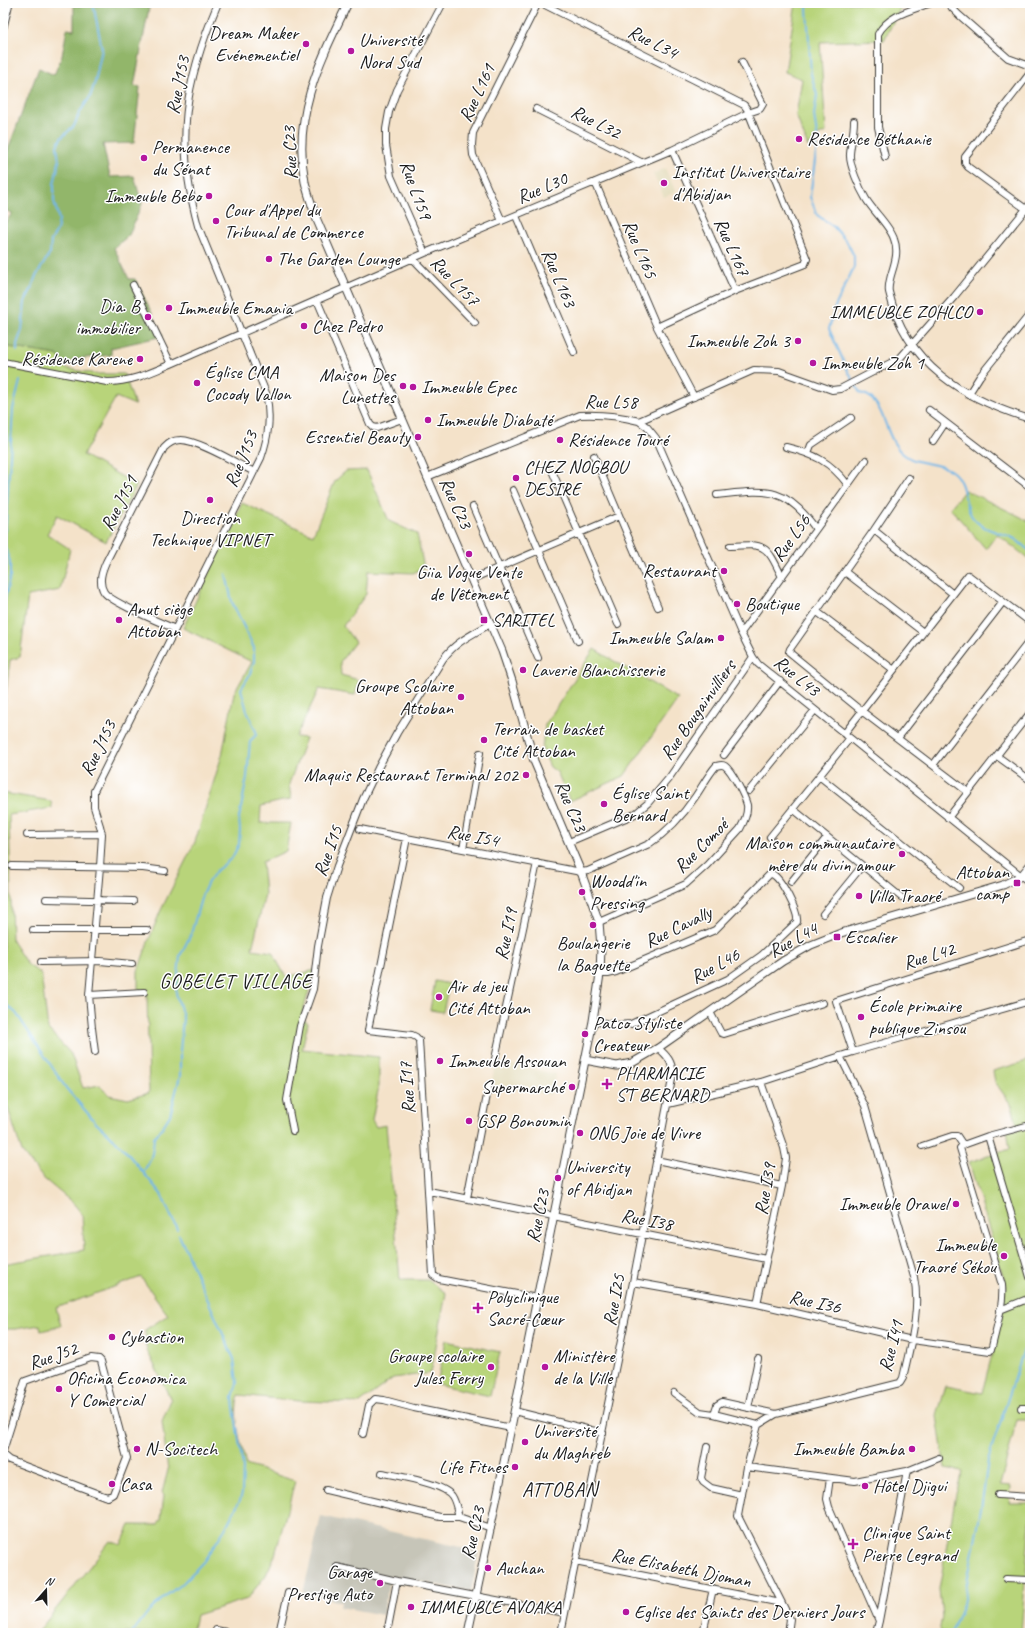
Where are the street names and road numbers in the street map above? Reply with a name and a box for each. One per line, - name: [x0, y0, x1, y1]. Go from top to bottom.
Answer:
- street label: Rue L34: [624, 19, 684, 66]
- street label: Rue J153: [161, 52, 196, 116]
- street label: Rue L161: [453, 59, 501, 126]
- street label: Rue L32: [567, 99, 626, 145]
- street label: Rue C23: [277, 124, 303, 180]
- street label: Rue L159: [394, 157, 438, 224]
- street label: Rue L30: [513, 166, 572, 209]
- street label: Rue L167: [709, 214, 756, 281]
- street label: Rue L165: [617, 216, 664, 283]
- street label: Rue L163: [536, 245, 583, 312]
- street label: Rue L157: [425, 251, 486, 312]
- street label: Rue L58: [584, 390, 640, 415]
- street label: Rue J153: [219, 426, 264, 491]
- street label: Rue J151: [95, 470, 144, 535]
- street label: Rue C23: [434, 474, 478, 534]
- street label: Rue L56: [766, 508, 817, 566]
- street label: Rue L43: [769, 650, 826, 703]
- street label: Rue Bougainvilliers: [655, 653, 743, 765]
- street label: Rue J153: [74, 715, 122, 780]
- street label: Rue C23: [549, 777, 593, 837]
- street label: Rue Comoé: [669, 812, 735, 878]
- street label: Rue I54: [445, 819, 503, 853]
- street label: Rue I15: [308, 821, 349, 880]
- street label: Rue Cavally: [641, 900, 717, 953]
- street label: Rue I19: [489, 905, 523, 962]
- street label: Rue L44: [764, 916, 824, 963]
- street label: Rue L42: [900, 936, 959, 975]
- street label: Rue L46: [686, 942, 745, 989]
- street label: Rue I17: [393, 1060, 421, 1115]
- street label: Rue I39: [749, 1160, 782, 1217]
- street label: Rue C23: [521, 1186, 556, 1245]
- street label: Rue I38: [619, 1203, 677, 1237]
- street label: Rue I25: [597, 1271, 631, 1328]
- street label: Rue I36: [787, 1284, 845, 1320]
- street label: Rue I41: [873, 1316, 909, 1374]
- street label: Rue J52: [25, 1336, 82, 1376]
- street label: Rue C23: [455, 1503, 491, 1562]
- street label: Rue Elisabeth Djoman: [609, 1543, 753, 1593]

